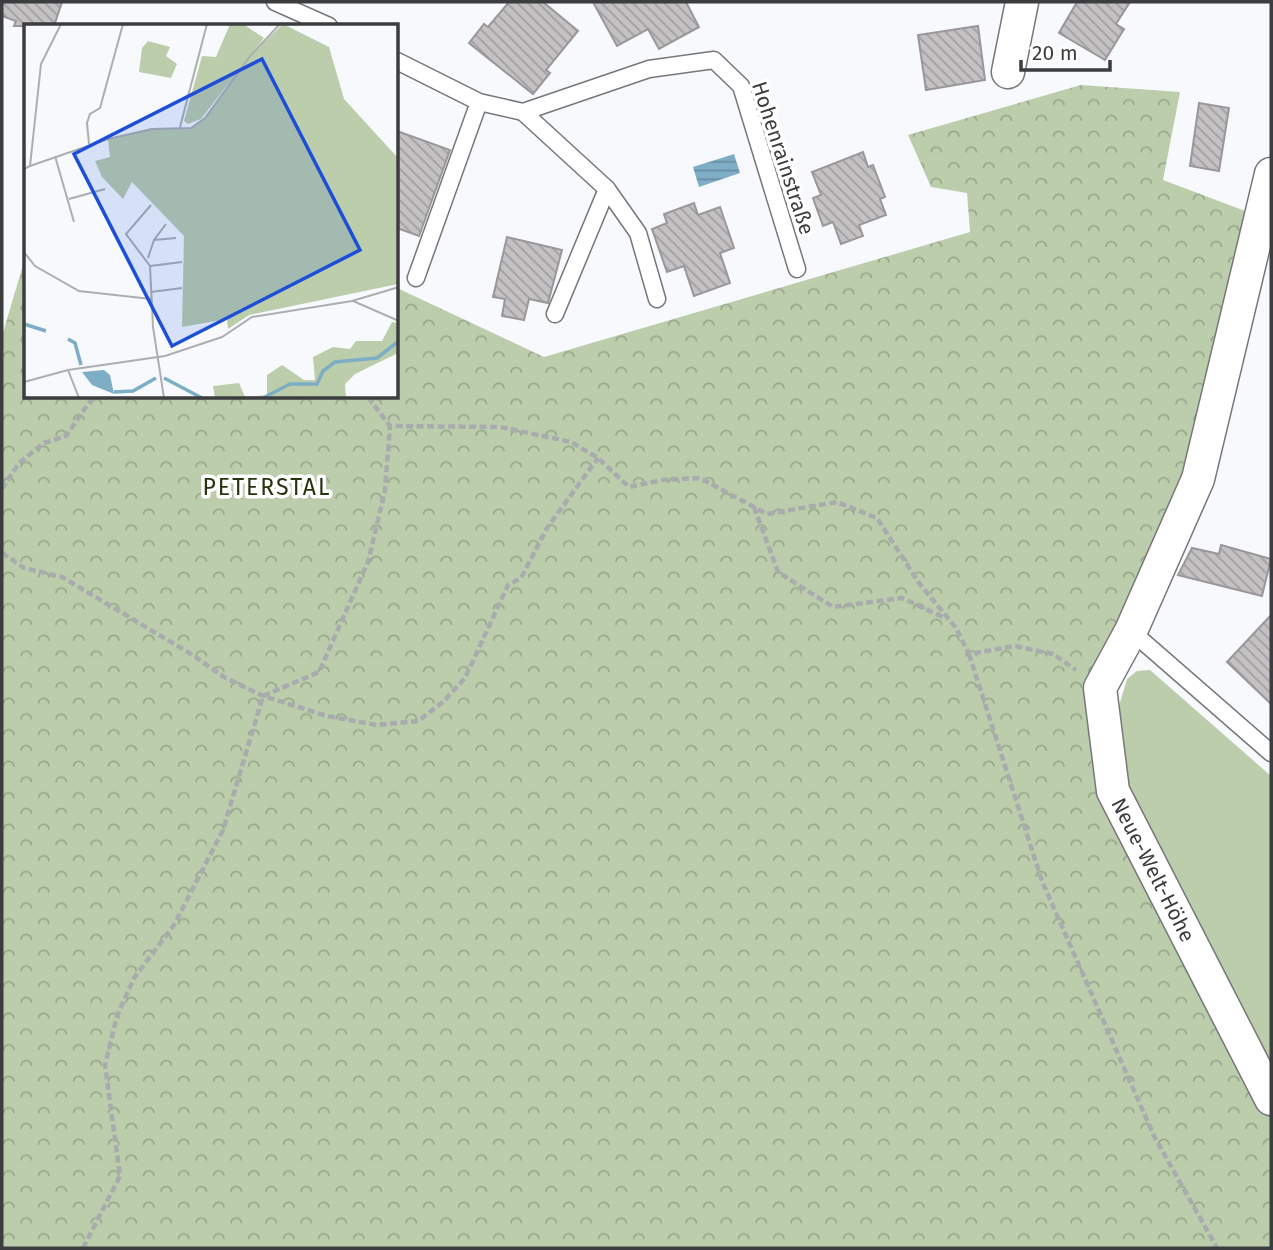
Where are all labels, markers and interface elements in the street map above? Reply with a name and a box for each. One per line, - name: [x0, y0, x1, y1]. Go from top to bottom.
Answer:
- inset map: [24, 24, 399, 399]
- scale bar: [1021, 28, 1110, 72]
- text: 20 m: [1032, 40, 1078, 66]
- street label: Hohenrainstraße: [746, 78, 820, 238]
- district label: PETERSTAL: [202, 473, 332, 501]
- street label: Neue-Welt-Höhe: [1106, 794, 1200, 946]

